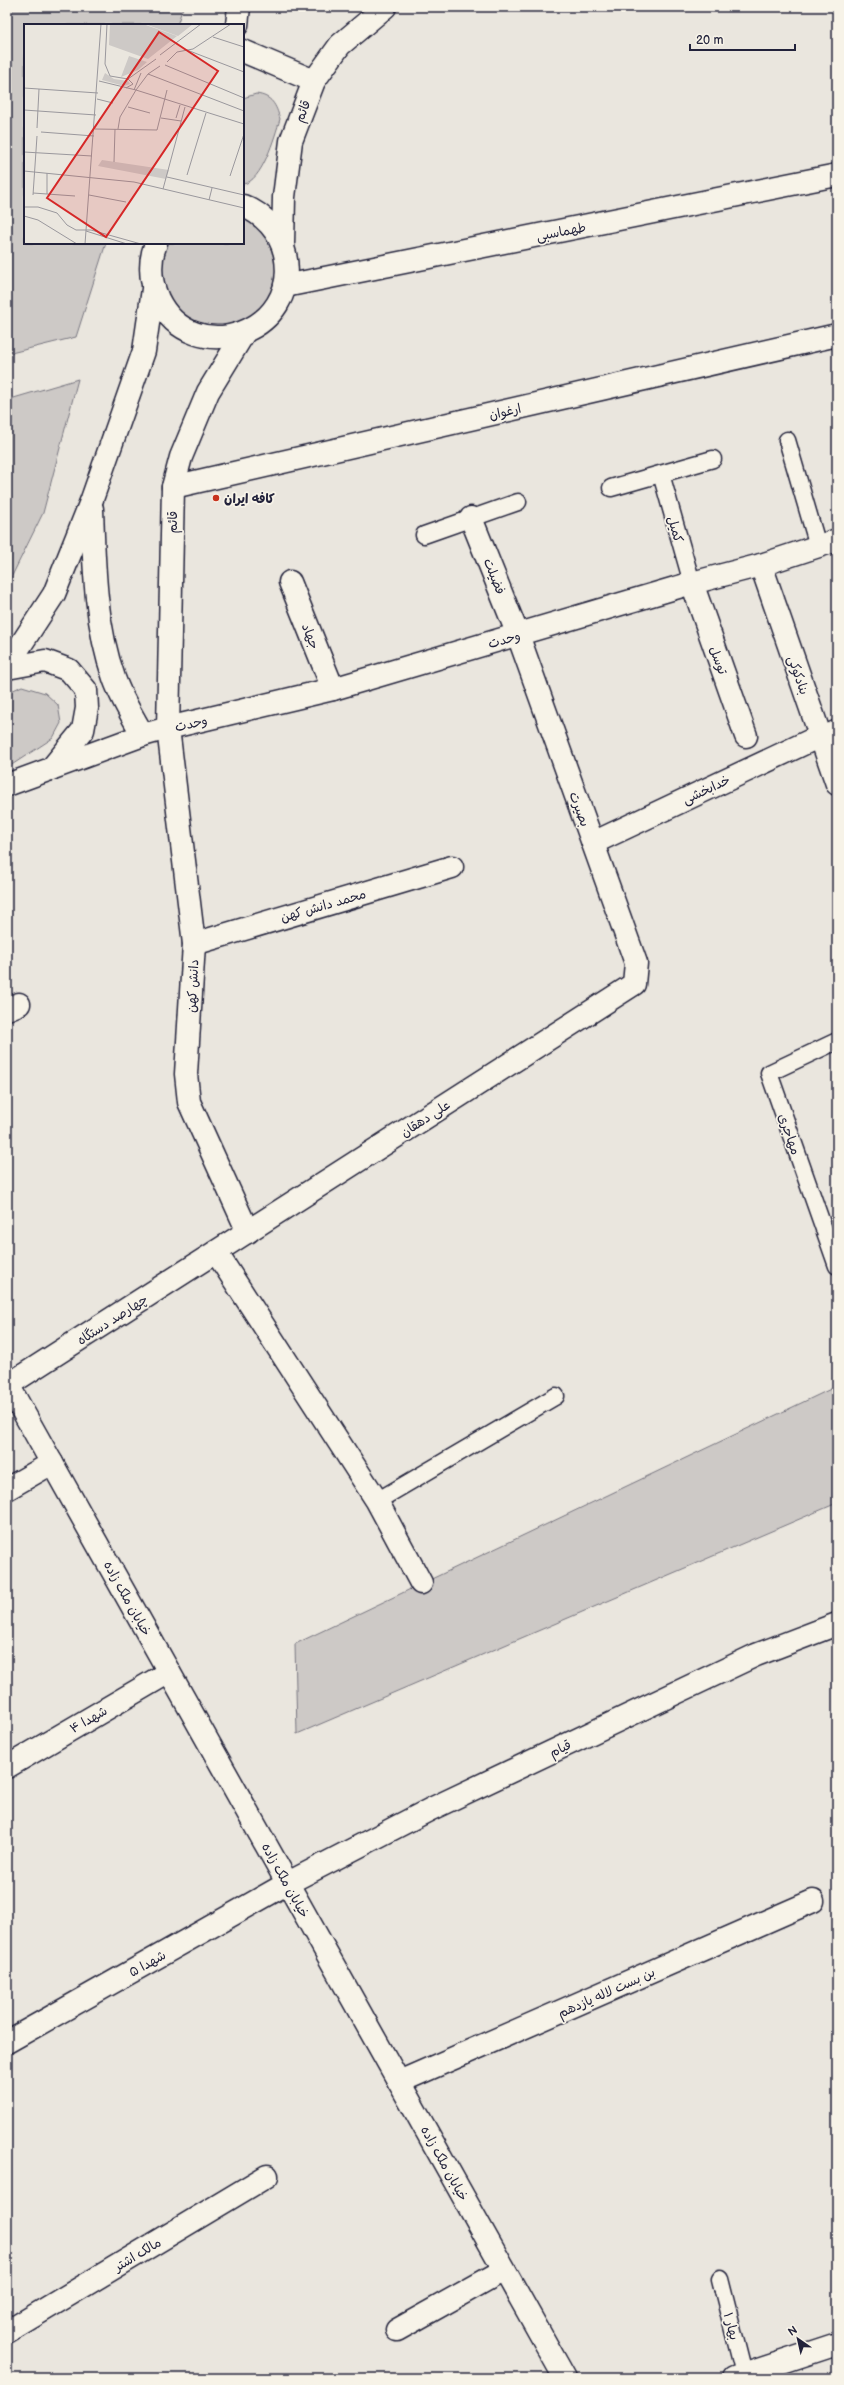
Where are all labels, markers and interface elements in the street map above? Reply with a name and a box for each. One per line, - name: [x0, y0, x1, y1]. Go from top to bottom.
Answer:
- inset map: [24, 24, 244, 244]
- scale bar: [690, 26, 795, 52]
- text: 20 m: [696, 33, 723, 48]
- street label: قائم: [291, 98, 316, 126]
- street label: طهماسبی: [535, 219, 588, 246]
- street label: ارغوان: [488, 401, 523, 423]
- place label: کافه ایران: [224, 491, 275, 507]
- marker: کافه ایران: [211, 493, 221, 503]
- street label: قائم: [165, 511, 183, 534]
- street label: کمیل: [664, 514, 687, 545]
- street label: فضیلت: [480, 556, 508, 597]
- street label: جهاد: [298, 621, 322, 652]
- street label: وحدت: [486, 628, 522, 652]
- street label: توسل: [706, 644, 731, 677]
- street label: بنادکوکی: [783, 654, 812, 697]
- street label: وحدت: [173, 712, 209, 735]
- street label: خدابخشی: [680, 772, 733, 809]
- street label: بصیرت: [565, 790, 593, 829]
- street label: محمد دانش کهن: [279, 886, 368, 926]
- street label: دانش کهن: [184, 959, 202, 1013]
- street label: علی دهقان: [398, 1097, 454, 1142]
- street label: مهاجری: [775, 1112, 804, 1157]
- street label: چهارصد دستگاه: [74, 1291, 151, 1349]
- street label: خیابان ملک زاده: [100, 1558, 154, 1639]
- street label: شهدا ۴: [67, 1703, 110, 1737]
- street label: قیام: [547, 1737, 575, 1763]
- street label: خیابان ملک زاده: [258, 1840, 312, 1921]
- street label: شهدا ۵: [126, 1947, 169, 1981]
- street label: بن بست لاله یازدهم: [555, 1964, 658, 2023]
- street label: خیابان ملک زاده: [417, 2123, 471, 2204]
- street label: مالک اشتر: [110, 2235, 164, 2276]
- street label: بهار ۱: [720, 2311, 742, 2342]
- north arrow: [778, 2319, 818, 2359]
- text: N: [786, 2323, 800, 2339]

